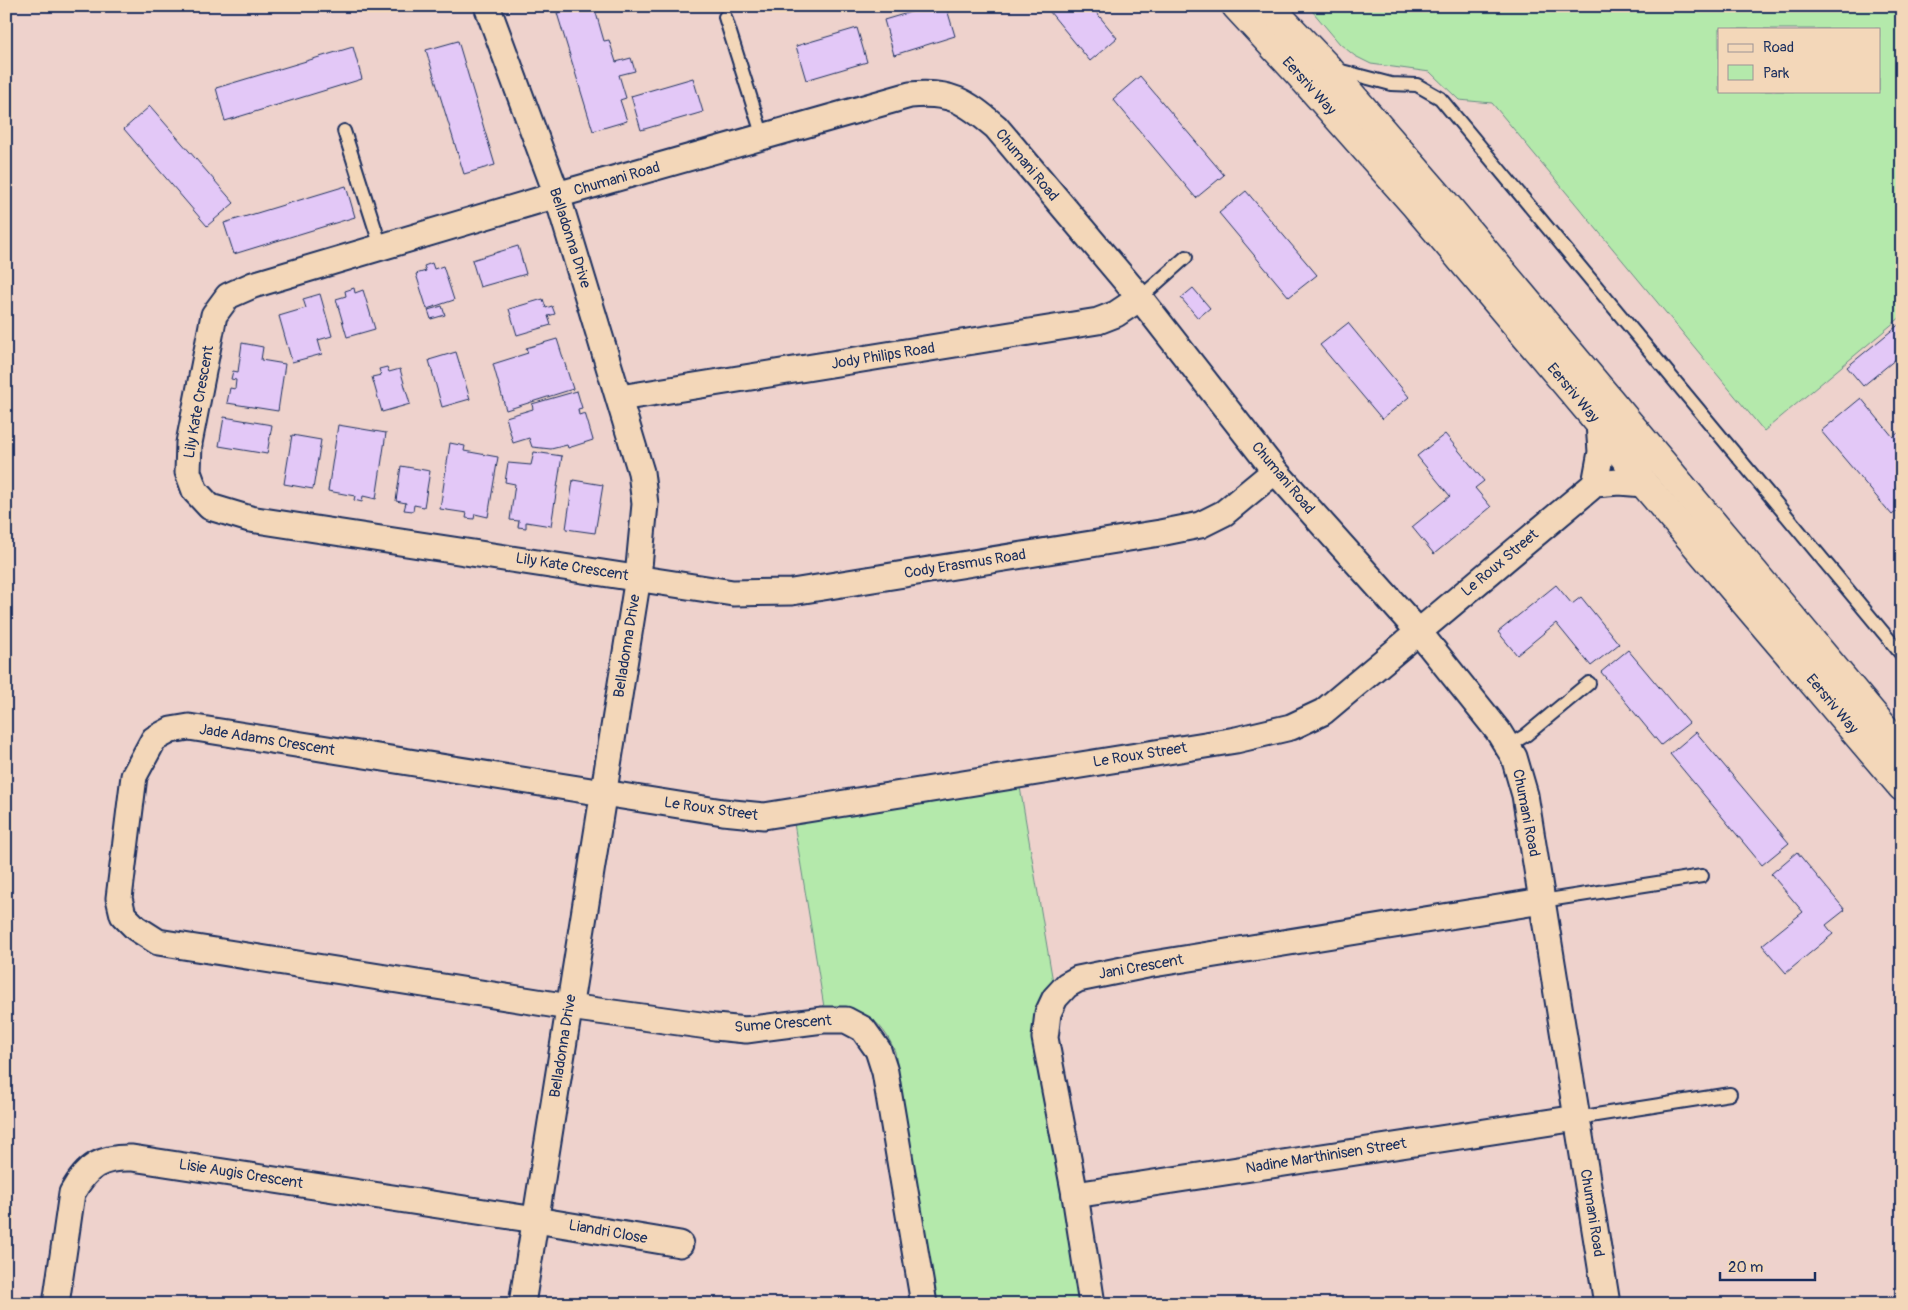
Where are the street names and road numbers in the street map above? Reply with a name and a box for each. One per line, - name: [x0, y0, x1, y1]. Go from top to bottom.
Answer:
- street label: Eersriv Way: [1278, 53, 1341, 120]
- street label: Chumani Road: [991, 125, 1063, 205]
- street label: Chumani Road: [572, 158, 662, 200]
- street label: Belladonna Drive: [545, 186, 595, 291]
- street label: Jody Philips Road: [830, 338, 936, 374]
- street label: Lily Kate Crescent: [180, 343, 218, 460]
- street label: Eersriv Way: [1543, 359, 1604, 427]
- street label: Chumani Road: [1247, 438, 1319, 518]
- street label: Le Roux Street: [1458, 525, 1543, 601]
- street label: Cody Erasmus Road: [903, 545, 1027, 583]
- street label: Lily Kate Crescent: [514, 549, 631, 585]
- street label: Belladonna Drive: [609, 592, 645, 699]
- street label: Eersriv Way: [1802, 670, 1863, 738]
- street label: Jade Adams Crescent: [198, 720, 337, 760]
- street label: Le Roux Street: [1092, 738, 1189, 772]
- street label: Chumani Road: [1508, 768, 1544, 858]
- street label: Le Roux Street: [663, 793, 760, 825]
- street label: Jani Crescent: [1097, 950, 1186, 984]
- street label: Belladonna Drive: [545, 992, 581, 1099]
- street label: Sume Crescent: [734, 1011, 833, 1037]
- street label: Nadine Marthinisen Street: [1244, 1134, 1409, 1178]
- street label: Lisie Augis Crescent: [178, 1155, 305, 1193]
- street label: Chumani Road: [1576, 1168, 1608, 1258]
- street label: Liandri Close: [567, 1216, 650, 1248]

